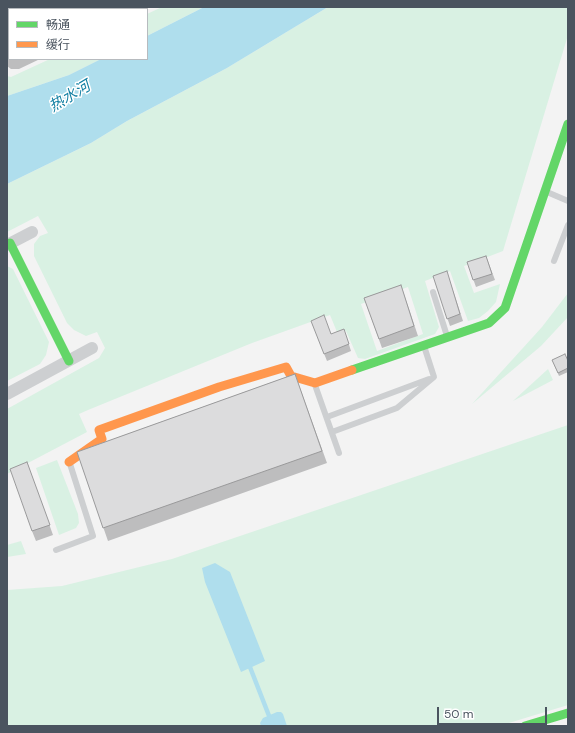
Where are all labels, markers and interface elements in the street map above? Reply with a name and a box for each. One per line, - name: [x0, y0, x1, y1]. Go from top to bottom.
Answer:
- legend: [8, 8, 148, 60]
- text: 畅通: [46, 17, 70, 33]
- text: 缓行: [46, 37, 70, 53]
- water label: 热水河: [46, 78, 94, 116]
- scale bar: [439, 699, 549, 725]
- text: 50 m: [444, 706, 473, 722]

